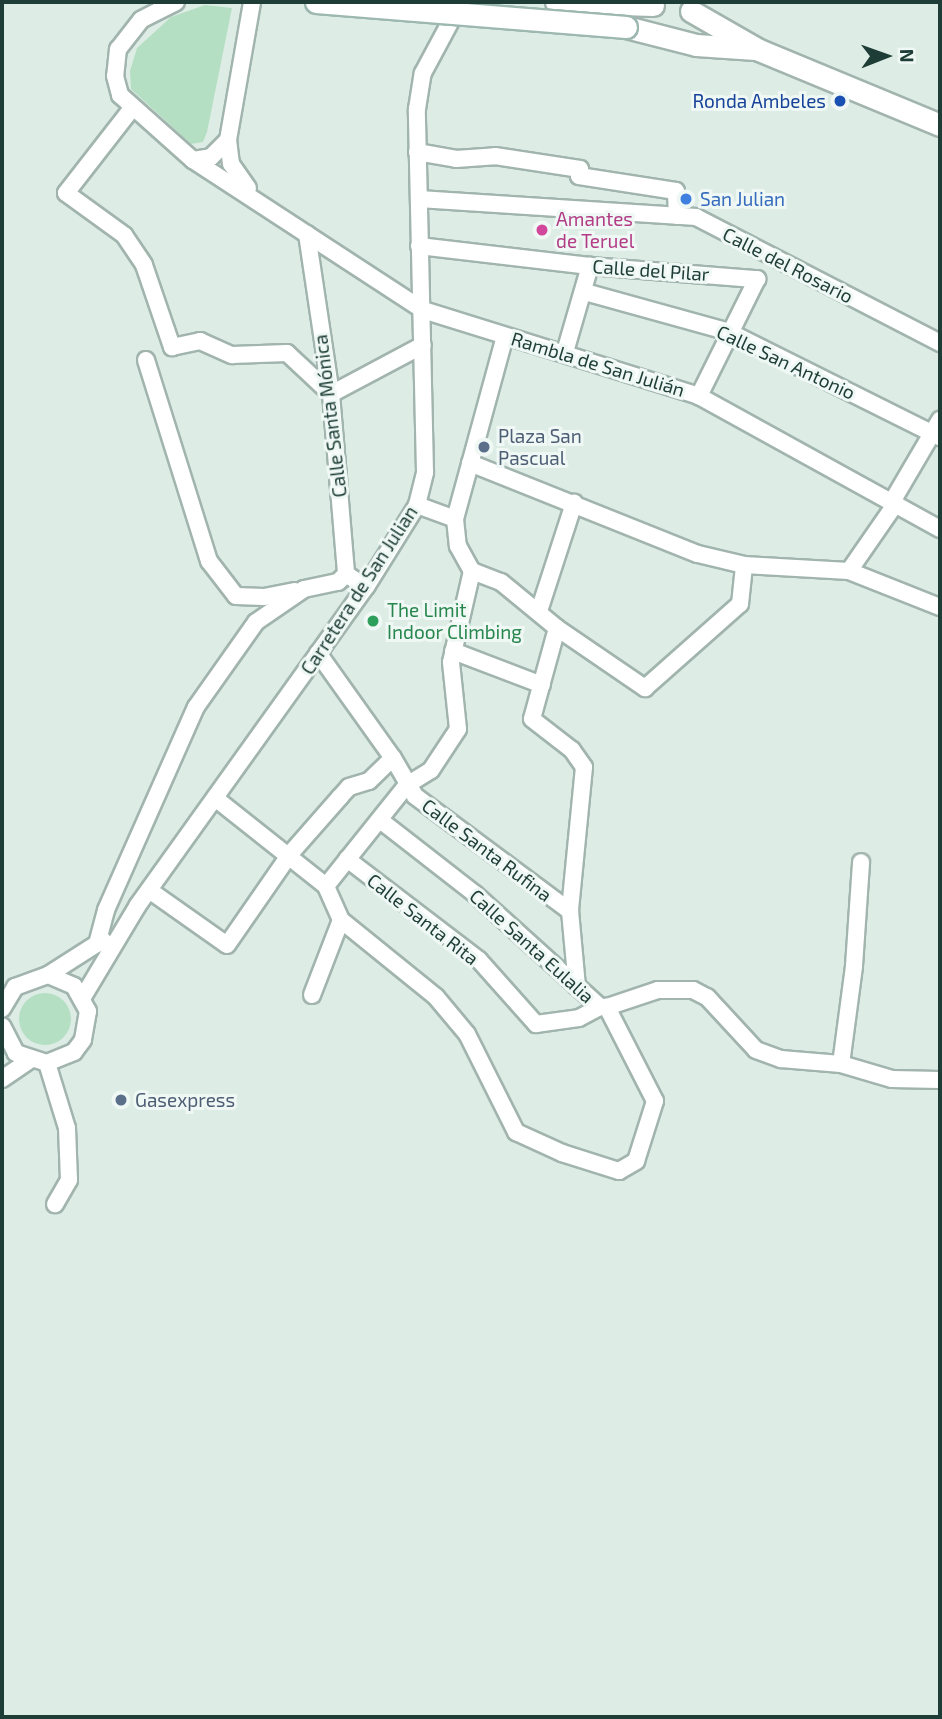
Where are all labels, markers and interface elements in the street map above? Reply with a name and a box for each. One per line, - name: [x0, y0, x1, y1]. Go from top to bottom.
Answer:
- north arrow: [851, 21, 921, 91]
- text: N: [896, 49, 919, 63]
- place label: Ronda Ambeles: [692, 90, 826, 112]
- marker: Ronda Ambeles: [832, 93, 848, 109]
- place label: San Julian: [700, 188, 785, 210]
- marker: San Julian: [678, 191, 694, 207]
- place label: Amantes de Teruel: [556, 208, 635, 252]
- marker: Amantes de Teruel: [534, 222, 550, 238]
- street label: Calle del Rosario: [719, 222, 857, 308]
- street label: Calle del Pilar: [592, 255, 710, 285]
- street label: Calle San Antonio: [713, 320, 859, 404]
- street label: Rambla de San Julián: [508, 327, 688, 401]
- street label: Calle Santa Mónica: [309, 333, 351, 499]
- place label: Plaza San Pascual: [498, 425, 582, 469]
- marker: Plaza San Pascual: [476, 439, 492, 455]
- street label: Carretera de San Julian: [296, 501, 422, 679]
- place label: The Limit Indoor Climbing: [387, 599, 522, 643]
- marker: The Limit Indoor Climbing: [365, 613, 381, 629]
- street label: Calle Santa Rufina: [418, 794, 556, 906]
- street label: Calle Santa Rita: [363, 868, 483, 970]
- street label: Calle Santa Eulalia: [465, 884, 599, 1008]
- place label: Gasexpress: [135, 1089, 235, 1111]
- marker: Gasexpress: [113, 1092, 129, 1108]

